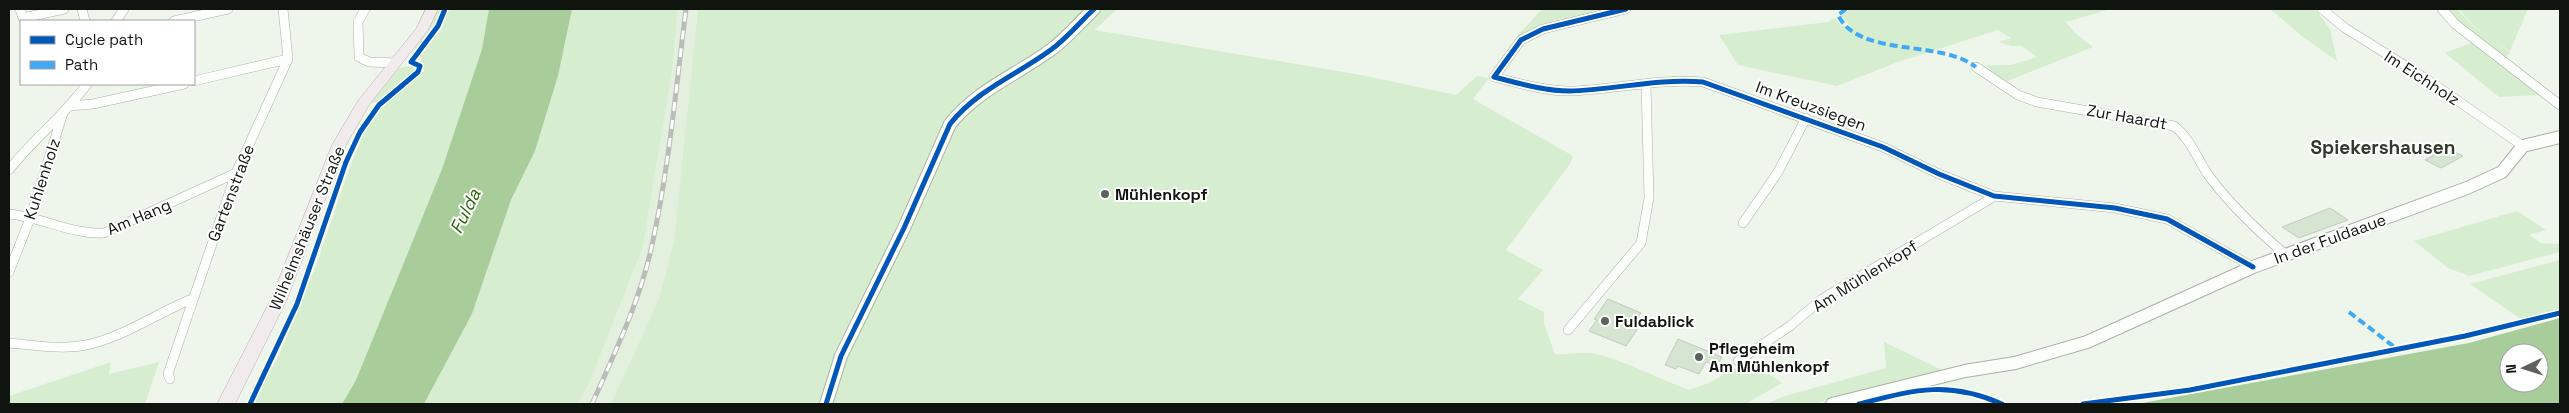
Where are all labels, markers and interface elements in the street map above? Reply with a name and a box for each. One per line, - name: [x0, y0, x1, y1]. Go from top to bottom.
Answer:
- legend: [20, 20, 195, 85]
- text: Cycle path: [65, 30, 143, 49]
- street label: Im Eichholz: [2380, 46, 2464, 110]
- text: Path: [65, 55, 98, 74]
- street label: Im Kreuzsiegen: [1753, 76, 1869, 136]
- street label: Zur Haardt: [2085, 100, 2169, 134]
- district label: Spiekershausen: [2311, 135, 2455, 160]
- street label: Kuhlenholz: [19, 136, 65, 222]
- street label: Gartenstraße: [203, 142, 259, 244]
- street label: Wilhelmshäuser Straße: [264, 143, 350, 313]
- water label: Fulda: [444, 184, 486, 237]
- place label: Mühlenkopf: [1115, 184, 1207, 205]
- marker: Mühlenkopf: [1099, 188, 1111, 200]
- street label: Am Hang: [104, 194, 174, 240]
- street label: In der Fuldaaue: [2271, 209, 2389, 269]
- street label: Am Mühlenkopf: [1809, 235, 1921, 317]
- place label: Fuldablick: [1615, 311, 1694, 332]
- marker: Fuldablick: [1599, 315, 1611, 327]
- place label: Pflegeheim Am Mühlenkopf: [1709, 338, 1829, 377]
- north arrow: [2499, 343, 2549, 393]
- marker: Pflegeheim Am Mühlenkopf: [1693, 351, 1705, 363]
- text: N: [2502, 364, 2520, 374]

